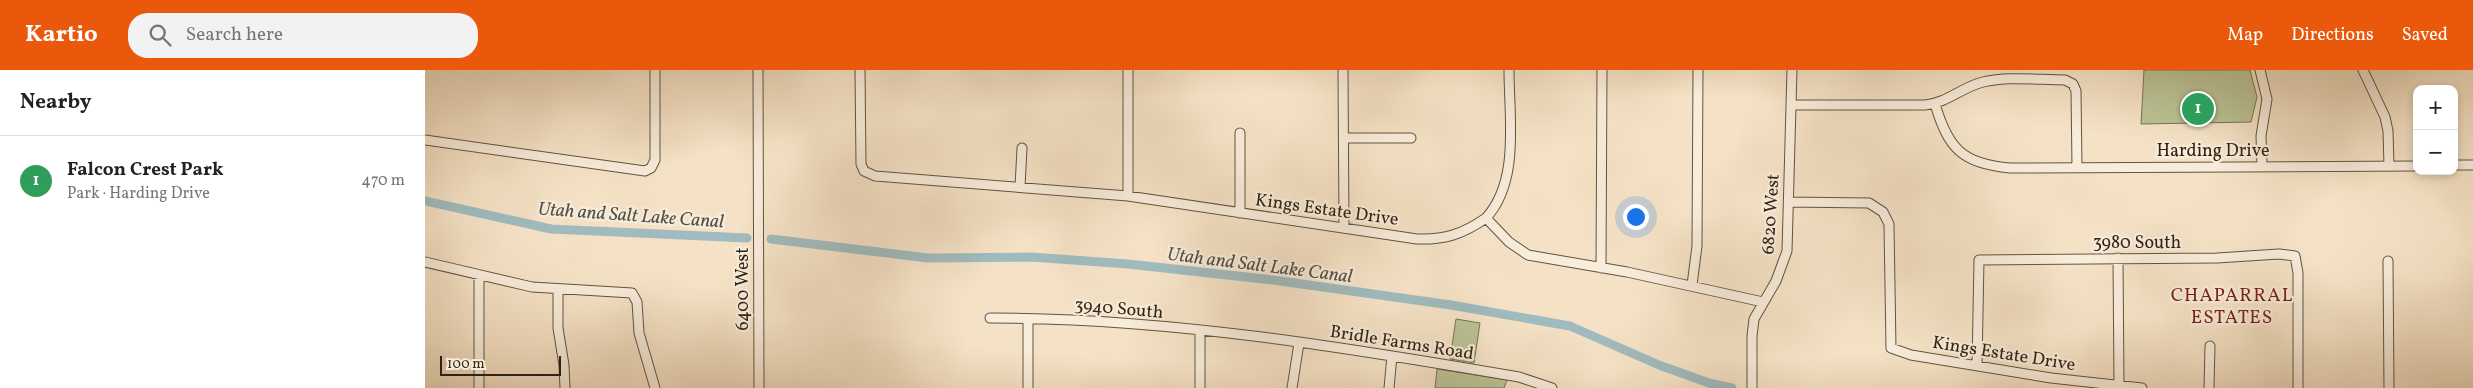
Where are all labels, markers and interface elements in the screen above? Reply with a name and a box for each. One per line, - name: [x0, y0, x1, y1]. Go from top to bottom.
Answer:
- search box: [128, 13, 478, 58]
- text: Kartio: [25, 18, 98, 52]
- icon: search: [146, 21, 174, 49]
- text: Search here: [186, 22, 283, 48]
- text: Map: [2227, 23, 2263, 48]
- text: Directions: [2291, 23, 2374, 48]
- text: Saved: [2402, 23, 2448, 48]
- map controls: [2413, 85, 2458, 175]
- button: +: [2413, 85, 2458, 130]
- text: Nearby: [20, 88, 91, 117]
- pin: 1: [2182, 90, 2214, 128]
- button: −: [2413, 130, 2458, 175]
- street label: Harding Drive: [2156, 139, 2270, 164]
- text: Falcon Crest Park: [67, 157, 223, 183]
- text: 1: [33, 170, 39, 192]
- text: 470 m: [361, 170, 405, 192]
- street label: 6820 West: [1756, 173, 1787, 255]
- text: Park · Harding Drive: [67, 183, 210, 205]
- street label: Kings Estate Drive: [1253, 188, 1400, 233]
- water label: Utah and Salt Lake Canal: [537, 197, 725, 235]
- your location: [1623, 204, 1649, 230]
- street label: 3980 South: [2093, 231, 2182, 256]
- water label: Utah and Salt Lake Canal: [1166, 242, 1354, 290]
- street label: 6400 West: [731, 247, 756, 331]
- district label: CHAPARRAL ESTATES: [2171, 283, 2293, 331]
- street label: 3940 South: [1073, 293, 1165, 326]
- street label: Bridle Farms Road: [1328, 320, 1476, 367]
- street label: Kings Estate Drive: [1930, 331, 2077, 378]
- scale bar: [440, 353, 561, 376]
- text: 100 m: [447, 355, 485, 374]

